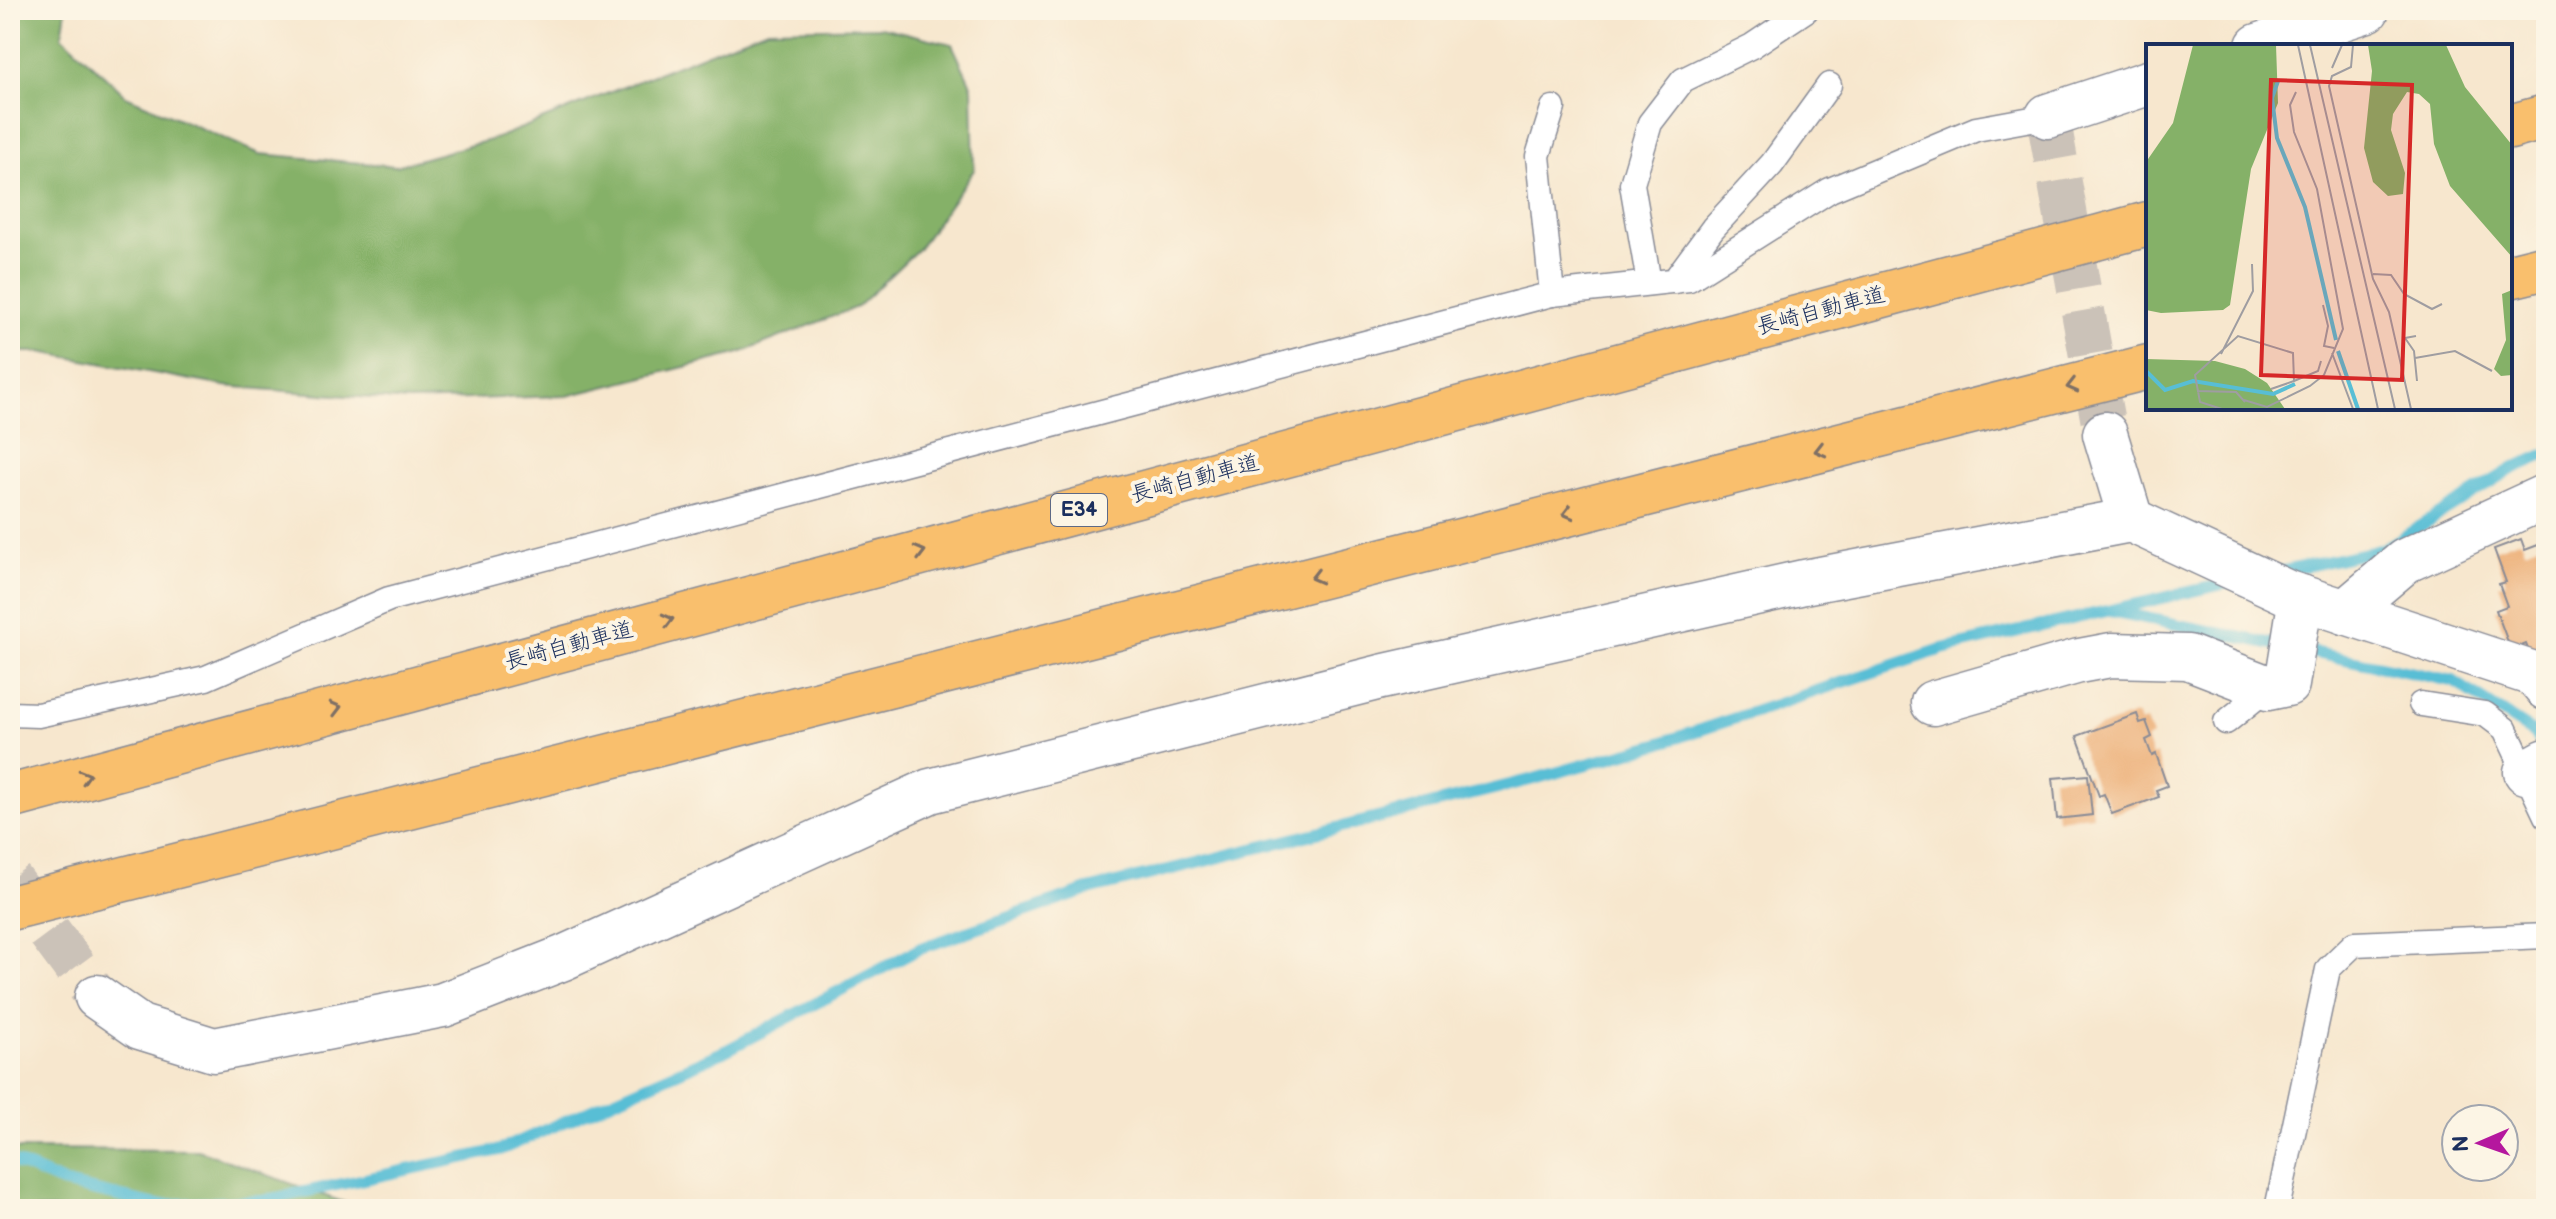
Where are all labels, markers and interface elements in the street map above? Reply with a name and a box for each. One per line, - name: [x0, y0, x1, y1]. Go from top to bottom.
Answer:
- inset map: [2146, 44, 2512, 410]
- street label: 長崎自動車道: [1754, 281, 1888, 341]
- one-way arrow: [2066, 377, 2080, 394]
- one-way arrow: [1814, 440, 1828, 457]
- street label: 長崎自動車道: [1128, 449, 1262, 509]
- road number: E34: [1051, 494, 1107, 526]
- one-way arrow: [1562, 504, 1576, 521]
- one-way arrow: [912, 545, 926, 562]
- one-way arrow: [1310, 567, 1323, 584]
- one-way arrow: [661, 612, 675, 629]
- street label: 長崎自動車道: [502, 616, 636, 676]
- one-way arrow: [329, 701, 343, 718]
- one-way arrow: [78, 769, 91, 785]
- north arrow: [2440, 1103, 2520, 1183]
- text: N: [2448, 1135, 2475, 1152]

